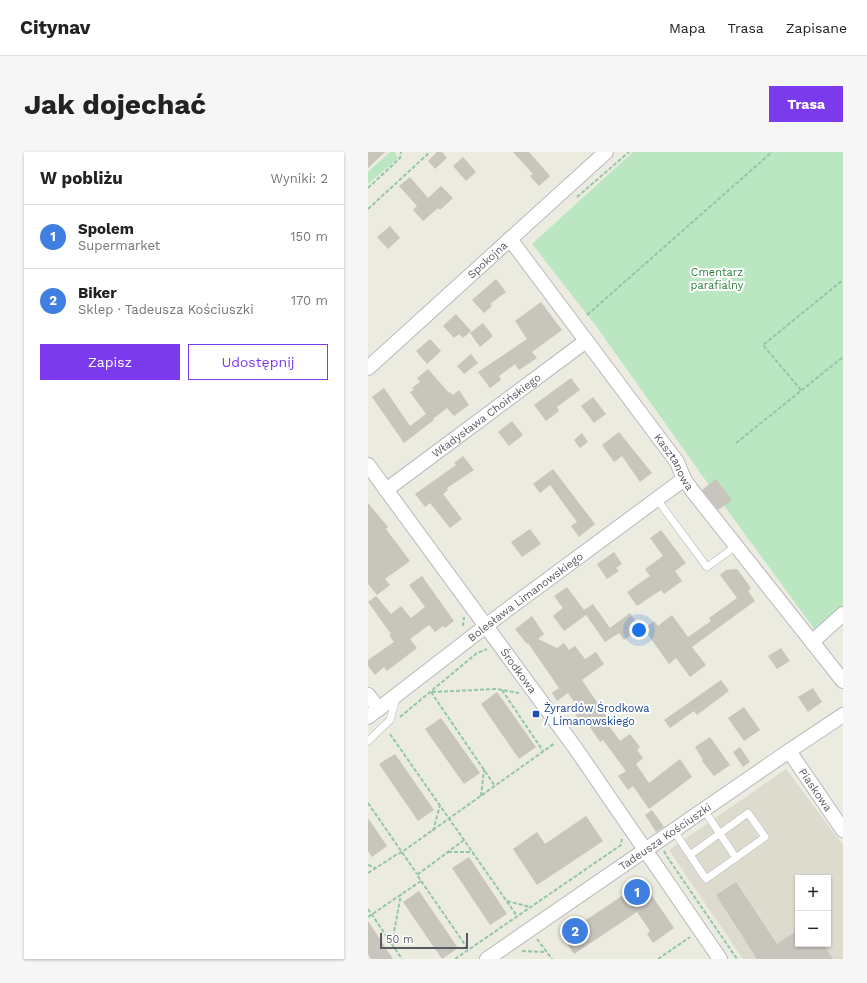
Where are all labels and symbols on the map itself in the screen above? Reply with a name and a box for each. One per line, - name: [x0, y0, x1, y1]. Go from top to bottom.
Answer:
- street label: Spokojna: [465, 238, 510, 281]
- park label: Cmentarz parafialny: [691, 266, 744, 292]
- street label: Władysława Choińskiego: [429, 371, 543, 460]
- street label: Kasztanowa: [652, 431, 696, 493]
- street label: Bolesława Limanowskiego: [465, 549, 586, 644]
- your location: [629, 620, 649, 640]
- street label: Środkowa: [498, 645, 539, 696]
- place label: Żyrardów Środkowa / Limanowskiego: [544, 701, 649, 728]
- marker: Żyrardów Środkowa / Limanowskiego: [531, 709, 541, 719]
- street label: Piaskowa: [796, 766, 835, 814]
- street label: Tadeusza Kościuszki: [616, 800, 714, 873]
- pin: 1: [624, 877, 650, 907]
- pin: 2: [562, 916, 588, 946]
- scale bar: [380, 931, 468, 950]

